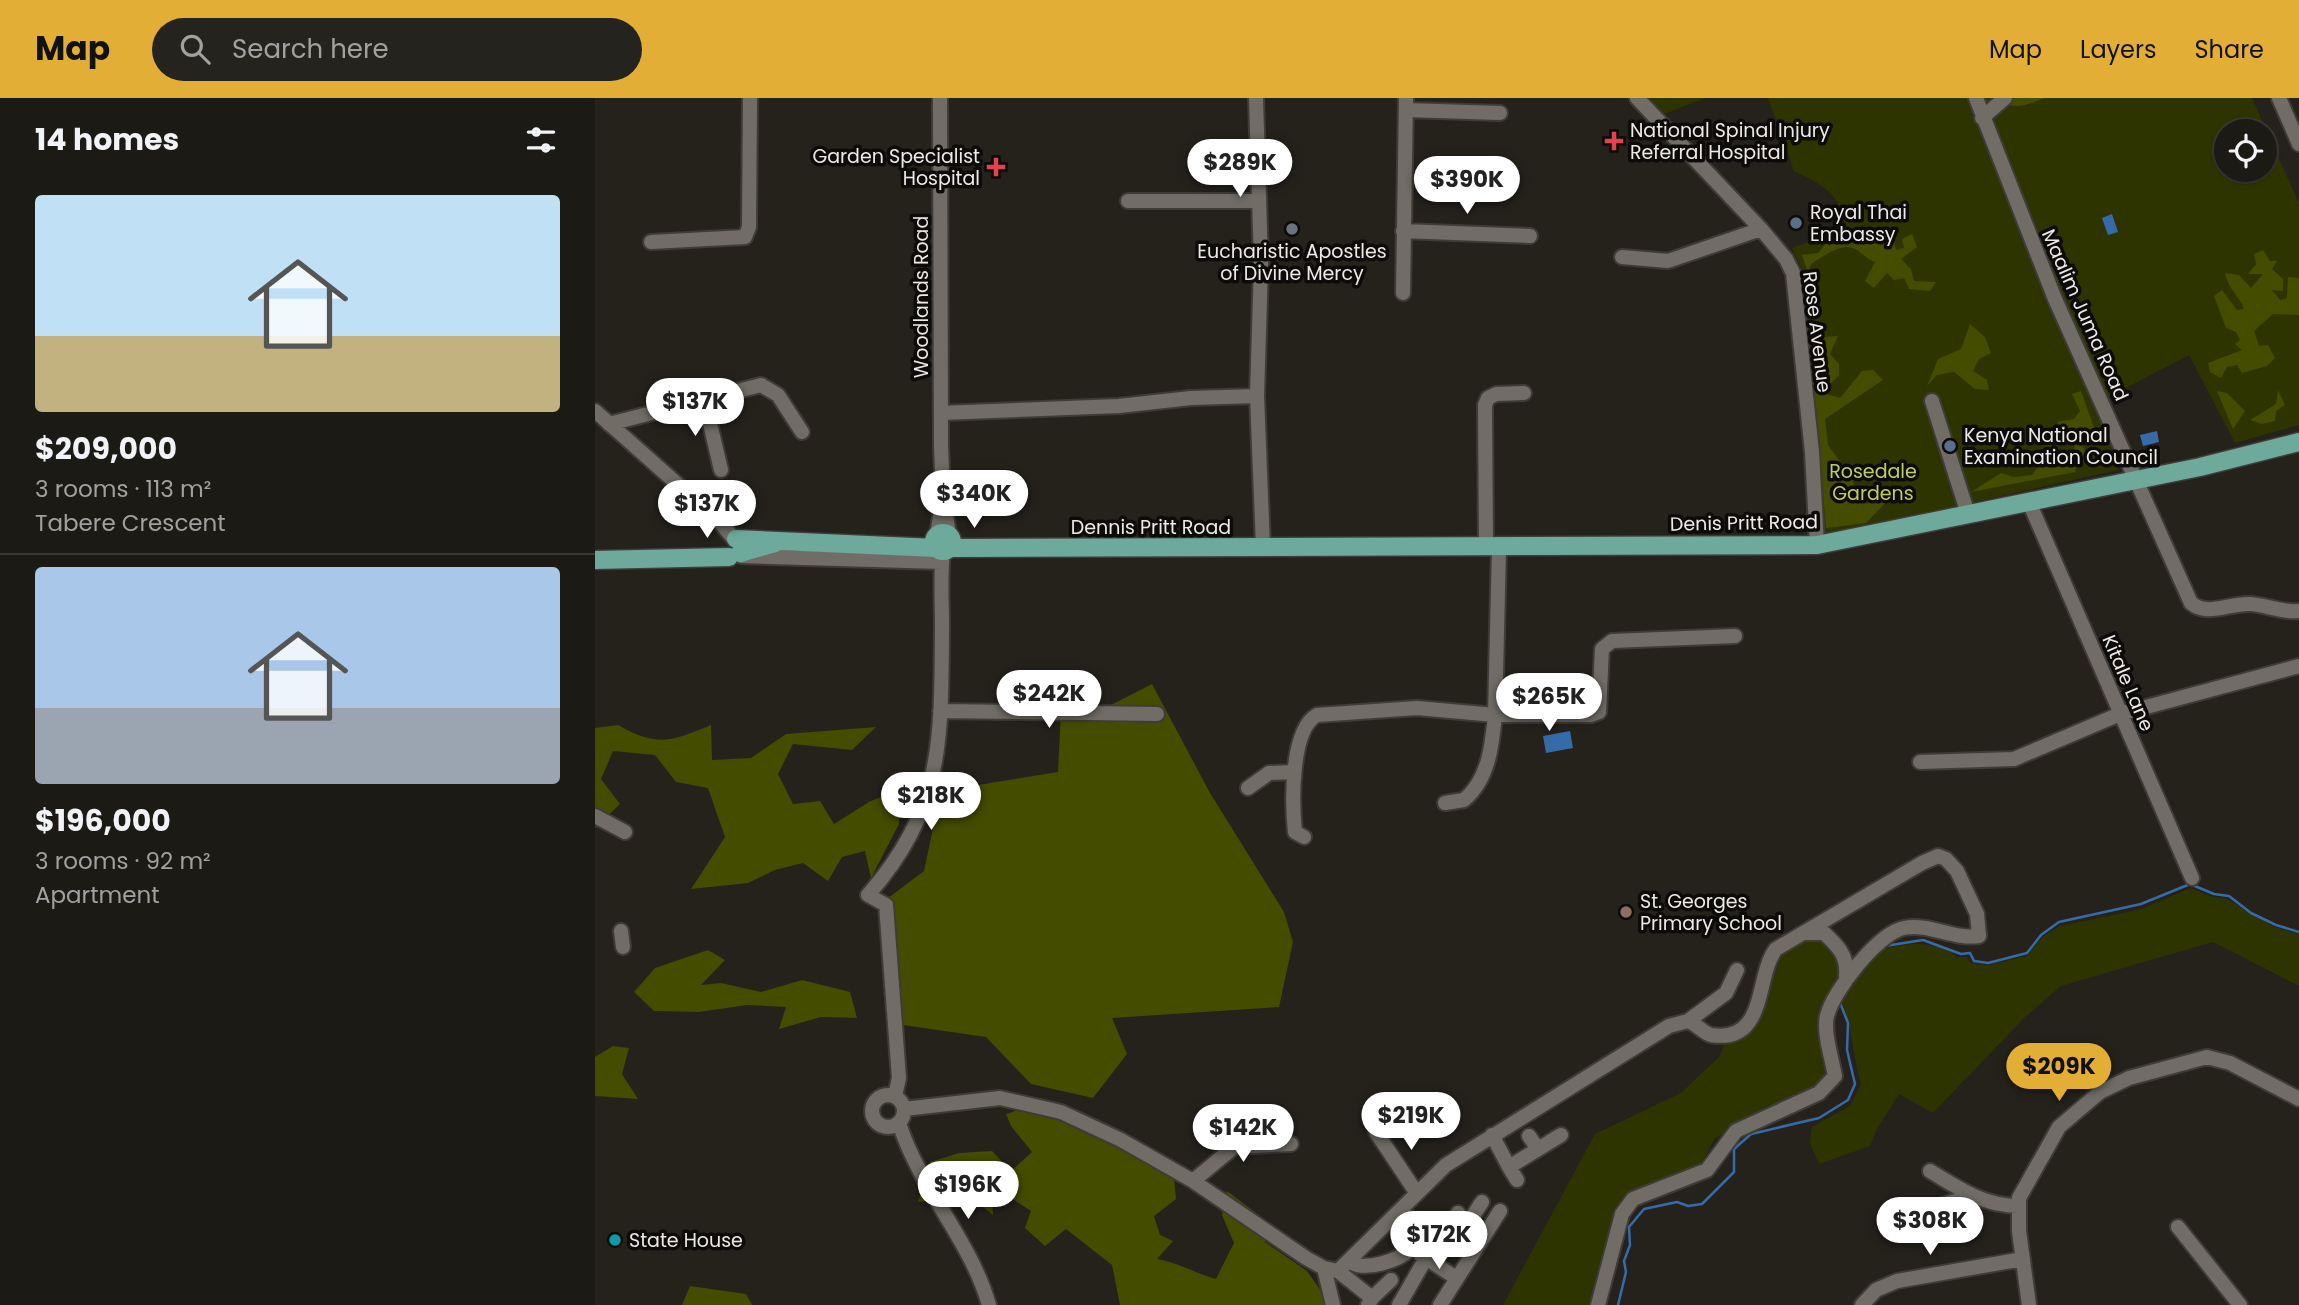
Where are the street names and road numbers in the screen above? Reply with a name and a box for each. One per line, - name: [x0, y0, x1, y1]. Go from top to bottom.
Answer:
- street label: Woodlands Road: [908, 216, 935, 378]
- street label: Maalim Juma Road: [2035, 225, 2135, 405]
- street label: Rose Avenue: [1796, 270, 1838, 394]
- street label: Denis Pritt Road: [1670, 508, 1818, 538]
- street label: Dennis Pritt Road: [1071, 514, 1231, 541]
- street label: Kitale Lane: [2096, 631, 2160, 735]

